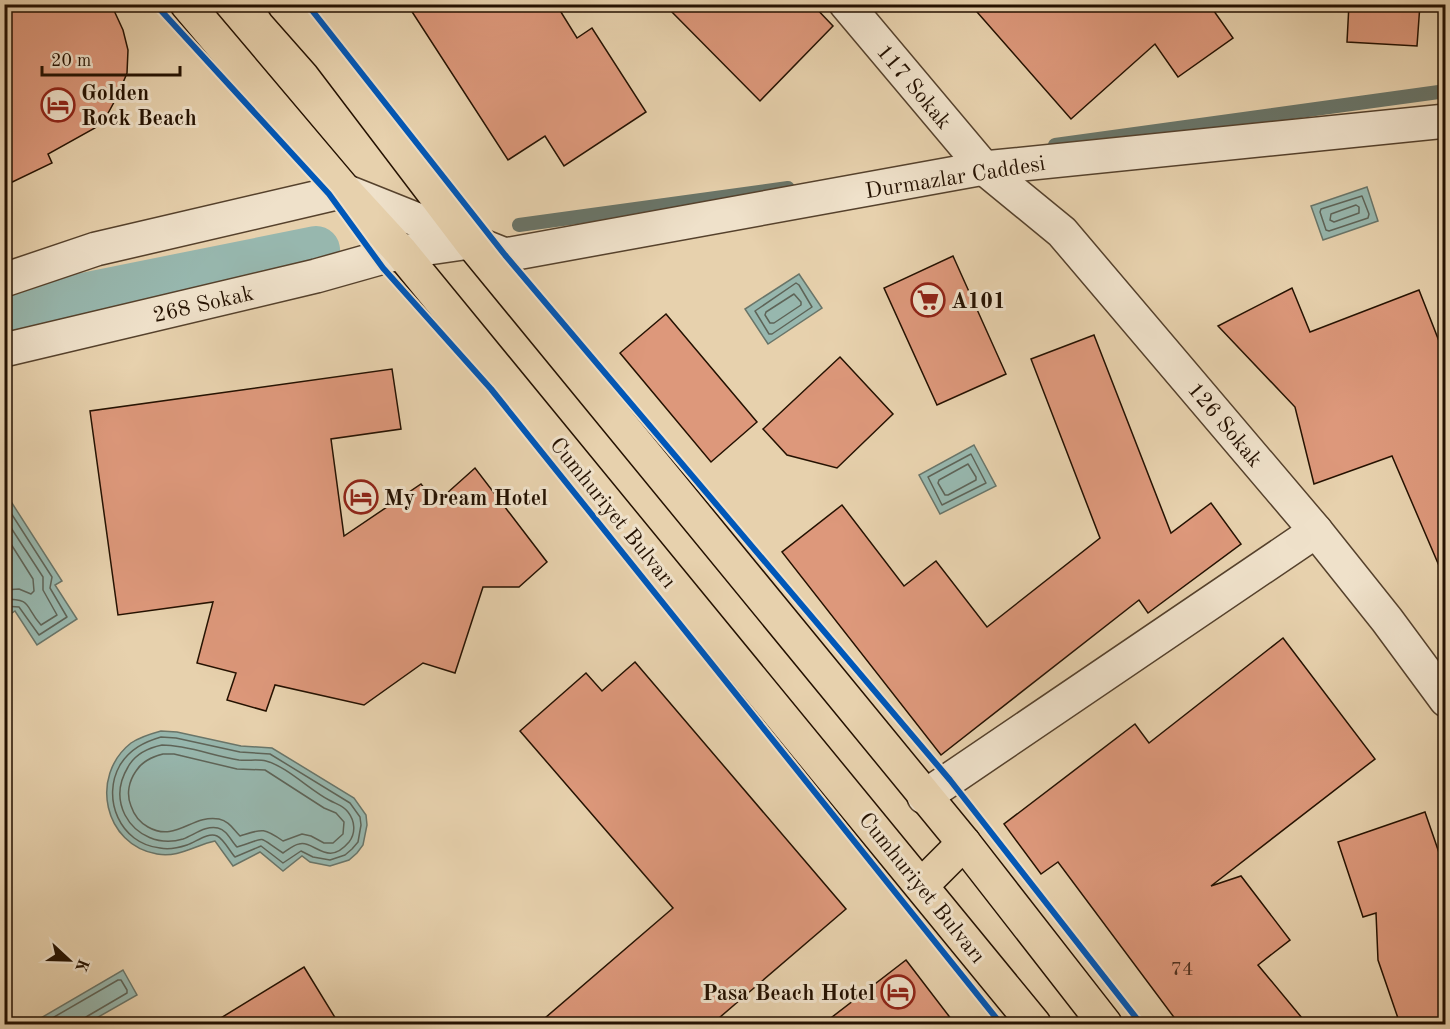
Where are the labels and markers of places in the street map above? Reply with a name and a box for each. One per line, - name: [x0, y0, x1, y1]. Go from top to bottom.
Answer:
- place label: Golden Rock Beach: [81, 83, 197, 130]
- hotel icon: Golden Rock Beach: [40, 87, 76, 123]
- supermarket icon: A101: [910, 282, 946, 318]
- place label: A101: [951, 291, 1006, 313]
- hotel icon: My Dream Hotel: [343, 479, 379, 515]
- place label: My Dream Hotel: [384, 488, 548, 510]
- hotel icon: Pasa Beach Hotel: [880, 974, 916, 1010]
- place label: Pasa Beach Hotel: [702, 983, 875, 1005]

